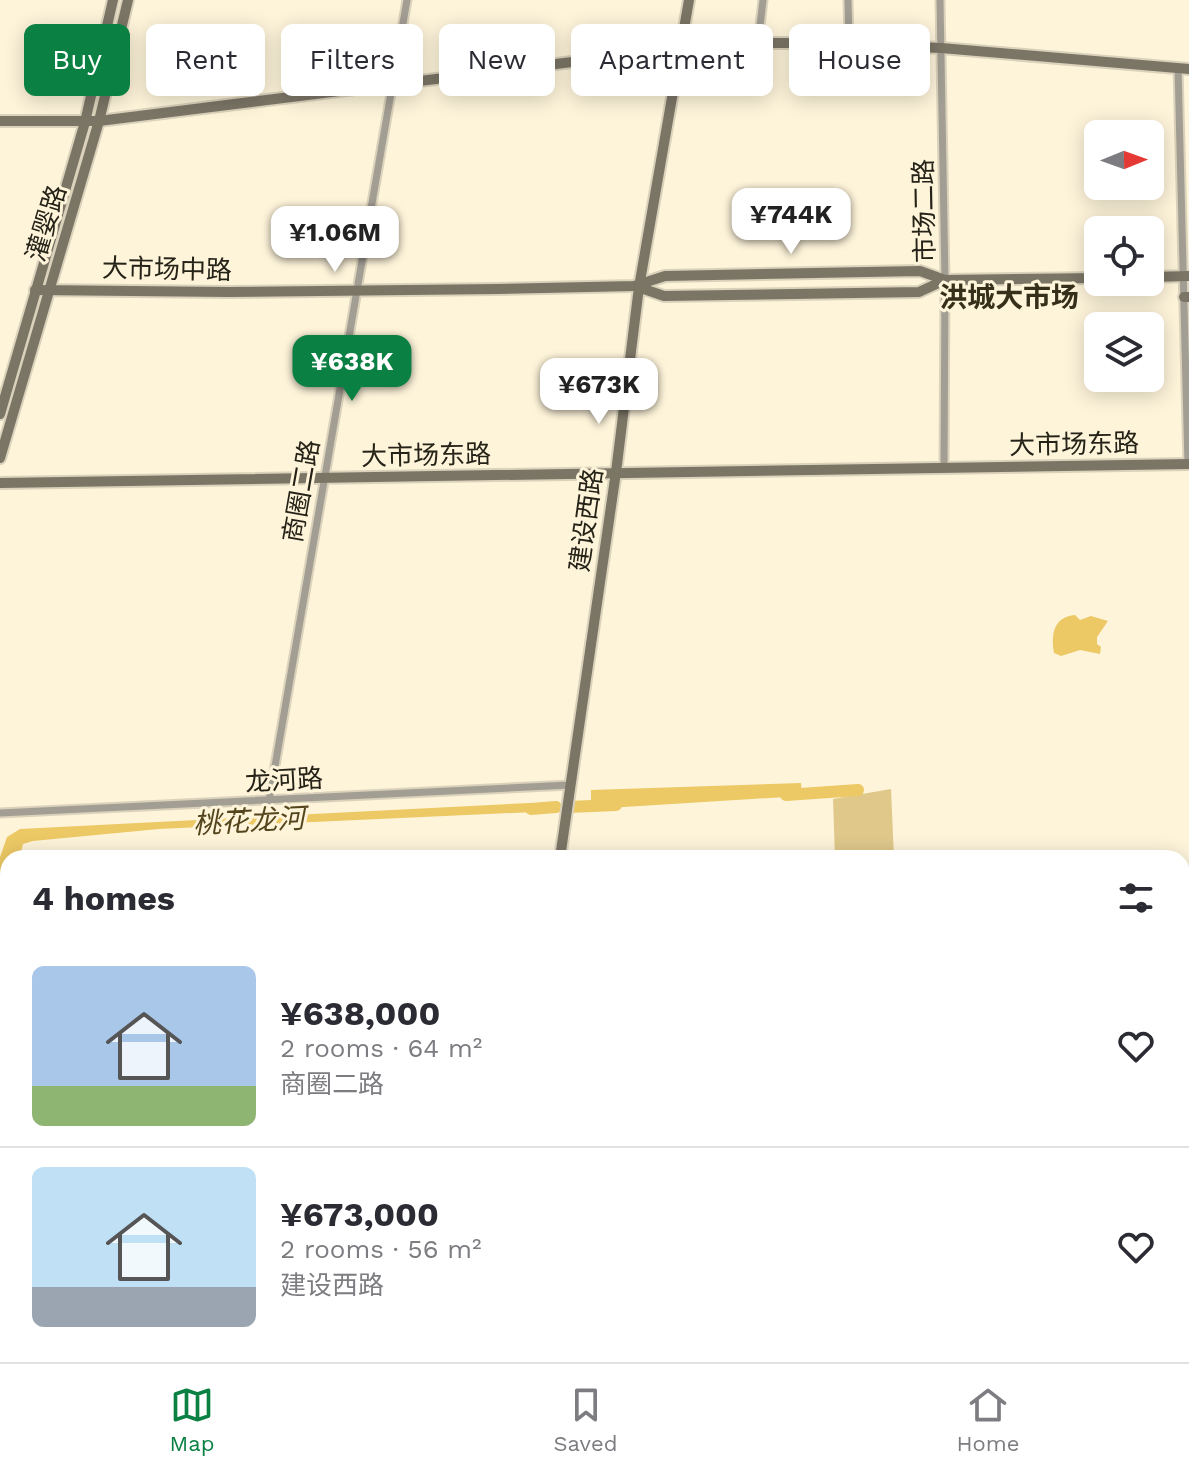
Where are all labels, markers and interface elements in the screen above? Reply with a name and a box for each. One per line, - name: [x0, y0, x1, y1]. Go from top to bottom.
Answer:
- chip: Buy: [24, 24, 130, 96]
- chip: Rent: [146, 24, 265, 96]
- chip: Filters: [281, 24, 423, 96]
- chip: New: [439, 24, 555, 96]
- chip: Apartment: [571, 24, 773, 96]
- chip: House: [789, 24, 930, 96]
- north arrow: [1084, 120, 1164, 200]
- map controls: [1084, 120, 1164, 392]
- street label: 市场二路: [908, 159, 940, 263]
- street label: 灌婴路: [20, 181, 72, 265]
- pin: ¥744K: [735, 188, 847, 256]
- text: ¥744K: [750, 199, 832, 229]
- pin: ¥1.06M: [270, 206, 400, 274]
- button: locate: [1084, 216, 1164, 296]
- text: ¥1.06M: [289, 217, 381, 247]
- street label: 大市场中路: [102, 253, 232, 285]
- district label: 洪城大市场: [939, 281, 1079, 314]
- button: layers: [1084, 312, 1164, 392]
- pin: ¥638K: [296, 335, 408, 403]
- text: ¥638K: [310, 346, 394, 376]
- pin: ¥673K: [543, 358, 655, 426]
- text: ¥673K: [558, 369, 640, 399]
- street label: 大市场东路: [1009, 428, 1139, 460]
- street label: 商圈二路: [277, 437, 325, 545]
- street label: 大市场东路: [361, 439, 491, 471]
- street label: 建设西路: [564, 466, 608, 574]
- street label: 龙河路: [244, 763, 324, 797]
- water label: 桃花龙河: [192, 801, 311, 840]
- icon: filters: [1114, 876, 1158, 920]
- text: 4 homes: [32, 878, 175, 918]
- text: ¥638,000: [280, 993, 440, 1033]
- icon: home: [96, 998, 192, 1094]
- icon: heart: [1114, 1024, 1158, 1068]
- text: 2 rooms · 64 m²: [280, 1033, 482, 1063]
- text: 商圈二路: [280, 1069, 384, 1099]
- text: ¥673,000: [280, 1194, 439, 1234]
- icon: home: [96, 1199, 192, 1295]
- icon: heart: [1114, 1225, 1158, 1269]
- text: 2 rooms · 56 m²: [280, 1234, 482, 1264]
- text: 建设西路: [280, 1270, 384, 1300]
- tab: Map: [170, 1383, 214, 1456]
- tab: Saved: [554, 1383, 617, 1456]
- tab: Home: [957, 1383, 1019, 1456]

